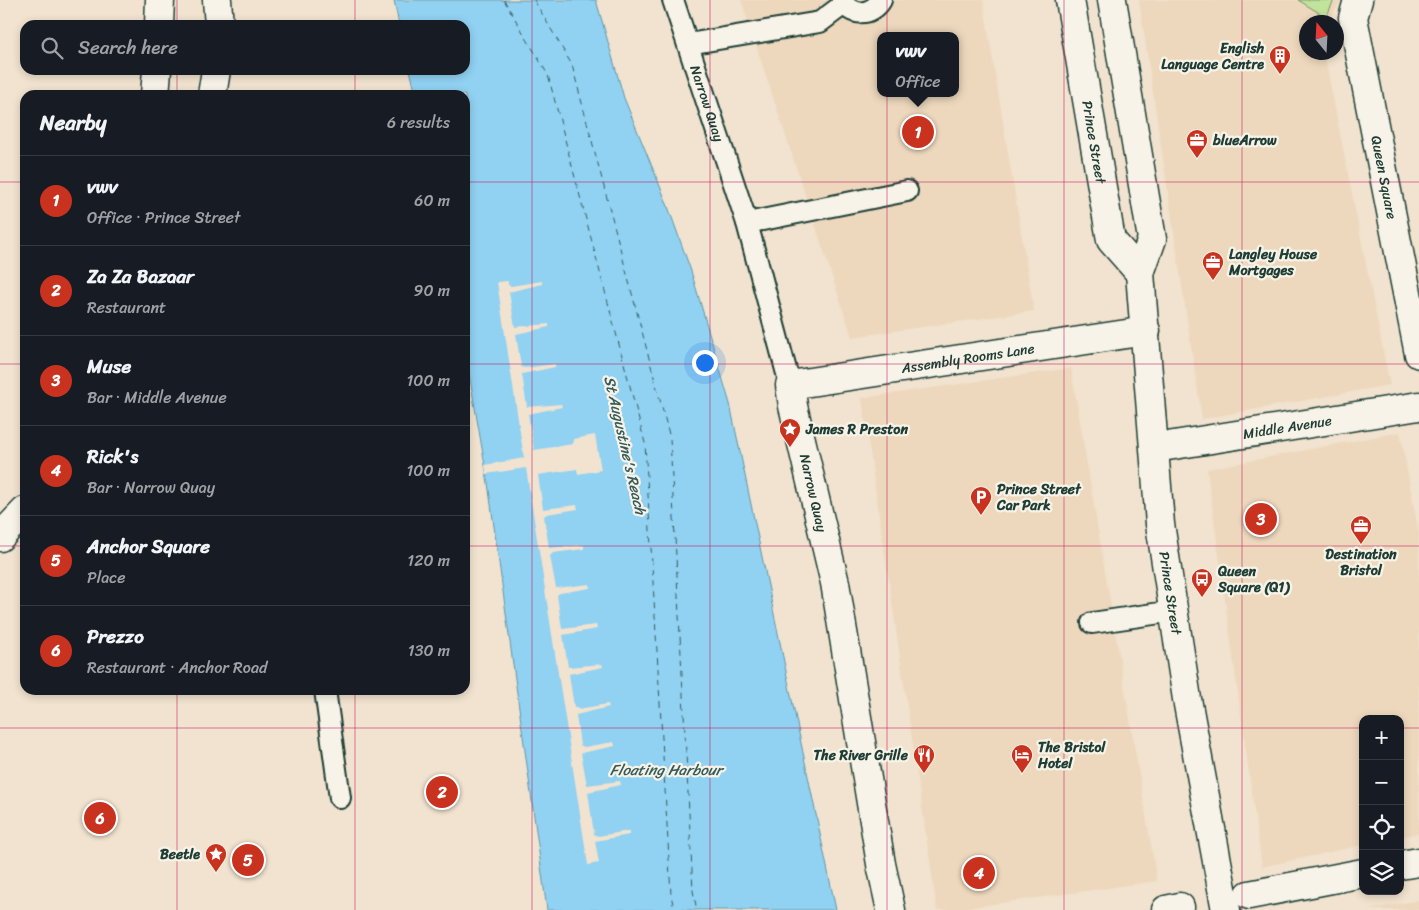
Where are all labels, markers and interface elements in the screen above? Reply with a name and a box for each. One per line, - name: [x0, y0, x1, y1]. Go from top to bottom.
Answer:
- north arrow: [1299, 15, 1344, 60]
- search box: [20, 20, 470, 75]
- text: Search here: [78, 31, 178, 64]
- popup: [877, 32, 959, 97]
- icon: search: [38, 34, 66, 62]
- text: vwv: [895, 34, 926, 67]
- place label: English Language Centre: [1161, 36, 1265, 77]
- building icon: English Language Centre: [1268, 44, 1292, 75]
- street label: Narrow Quay: [683, 62, 732, 146]
- text: Office: [895, 67, 941, 96]
- street label: Prince Street: [1075, 99, 1114, 187]
- text: Nearby: [40, 104, 106, 142]
- text: 6 results: [387, 108, 450, 137]
- pin: 1: [902, 113, 934, 151]
- office icon: blueArrow: [1185, 128, 1209, 159]
- place label: blueArrow: [1212, 128, 1277, 153]
- street label: Queen Square: [1364, 133, 1405, 221]
- text: vwv: [87, 170, 118, 203]
- text: 1: [53, 186, 59, 215]
- text: 60 m: [414, 186, 450, 215]
- text: Office · Prince Street: [87, 203, 240, 232]
- place label: Langley House Mortgages: [1228, 242, 1318, 283]
- office icon: Langley House Mortgages: [1201, 250, 1225, 281]
- text: Za Za Bazaar: [87, 260, 194, 293]
- text: 2: [51, 276, 61, 305]
- text: 90 m: [414, 276, 450, 305]
- text: Restaurant: [87, 293, 166, 322]
- street label: Assembly Rooms Lane: [899, 336, 1036, 381]
- text: Muse: [87, 350, 131, 383]
- your location: [692, 350, 718, 376]
- text: 3: [52, 366, 60, 395]
- text: 100 m: [406, 366, 450, 395]
- water label: St Augustine's Reach: [596, 373, 654, 519]
- text: Bar · Middle Avenue: [87, 383, 227, 412]
- street label: Middle Avenue: [1241, 408, 1334, 446]
- place icon: James R Preston: [778, 417, 802, 448]
- place label: James R Preston: [805, 417, 908, 442]
- text: Rick's: [87, 440, 138, 473]
- street label: Narrow Quay: [792, 451, 834, 535]
- text: 4: [51, 456, 61, 485]
- text: 100 m: [406, 456, 450, 485]
- text: Bar · Narrow Quay: [87, 473, 215, 502]
- place label: Prince Street Car Park: [996, 477, 1082, 518]
- parking icon: Prince Street Car Park: [969, 485, 993, 516]
- pin: 3: [1245, 500, 1277, 538]
- office icon: Destination Bristol: [1349, 514, 1373, 545]
- text: Anchor Square: [87, 530, 210, 563]
- place label: Destination Bristol: [1325, 542, 1397, 583]
- text: 5: [51, 546, 61, 575]
- text: 120 m: [407, 546, 450, 575]
- street label: Prince Street: [1152, 550, 1190, 638]
- place label: Queen Square (Q1): [1217, 559, 1290, 600]
- text: Place: [87, 563, 126, 592]
- bus stop icon: Queen Square (Q1): [1190, 567, 1214, 598]
- text: Prezzo: [87, 620, 144, 653]
- text: 6: [51, 636, 61, 665]
- text: 130 m: [408, 636, 450, 665]
- text: Restaurant · Anchor Road: [87, 653, 267, 682]
- map controls: [1359, 715, 1404, 895]
- button: +: [1359, 715, 1404, 760]
- place label: The Bristol Hotel: [1037, 735, 1106, 776]
- place label: The River Grille: [814, 743, 909, 768]
- restaurant icon: The River Grille: [912, 743, 936, 774]
- hotel icon: The Bristol Hotel: [1010, 743, 1034, 774]
- water label: Floating Harbour: [610, 757, 725, 783]
- button: −: [1359, 760, 1404, 805]
- pin: 2: [426, 773, 458, 811]
- pin: 6: [84, 799, 116, 837]
- button: locate: [1359, 805, 1404, 850]
- pin: 5: [232, 841, 264, 879]
- place label: Beetle: [160, 842, 200, 867]
- place icon: Beetle: [204, 842, 228, 873]
- button: layers: [1359, 850, 1404, 895]
- pin: 4: [963, 854, 995, 892]

